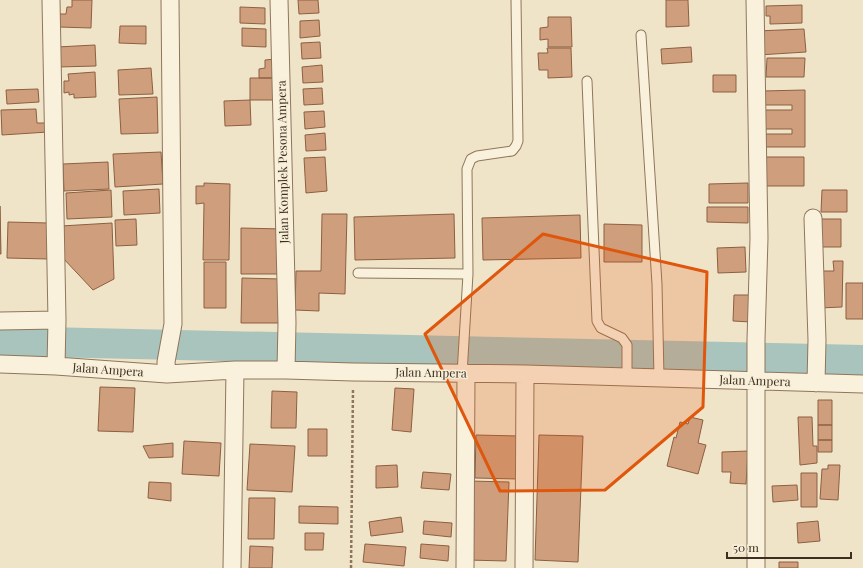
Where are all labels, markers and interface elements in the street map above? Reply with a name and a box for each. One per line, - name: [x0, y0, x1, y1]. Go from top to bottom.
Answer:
- street label: Jalan Komplek Pesona Ampera: [273, 80, 291, 245]
- street label: Jalan Ampera: [71, 358, 144, 379]
- street label: Jalan Ampera: [394, 363, 467, 381]
- street label: Jalan Ampera: [718, 371, 791, 389]
- scale bar: [727, 534, 851, 560]
- text: 50 m: [733, 539, 759, 555]

